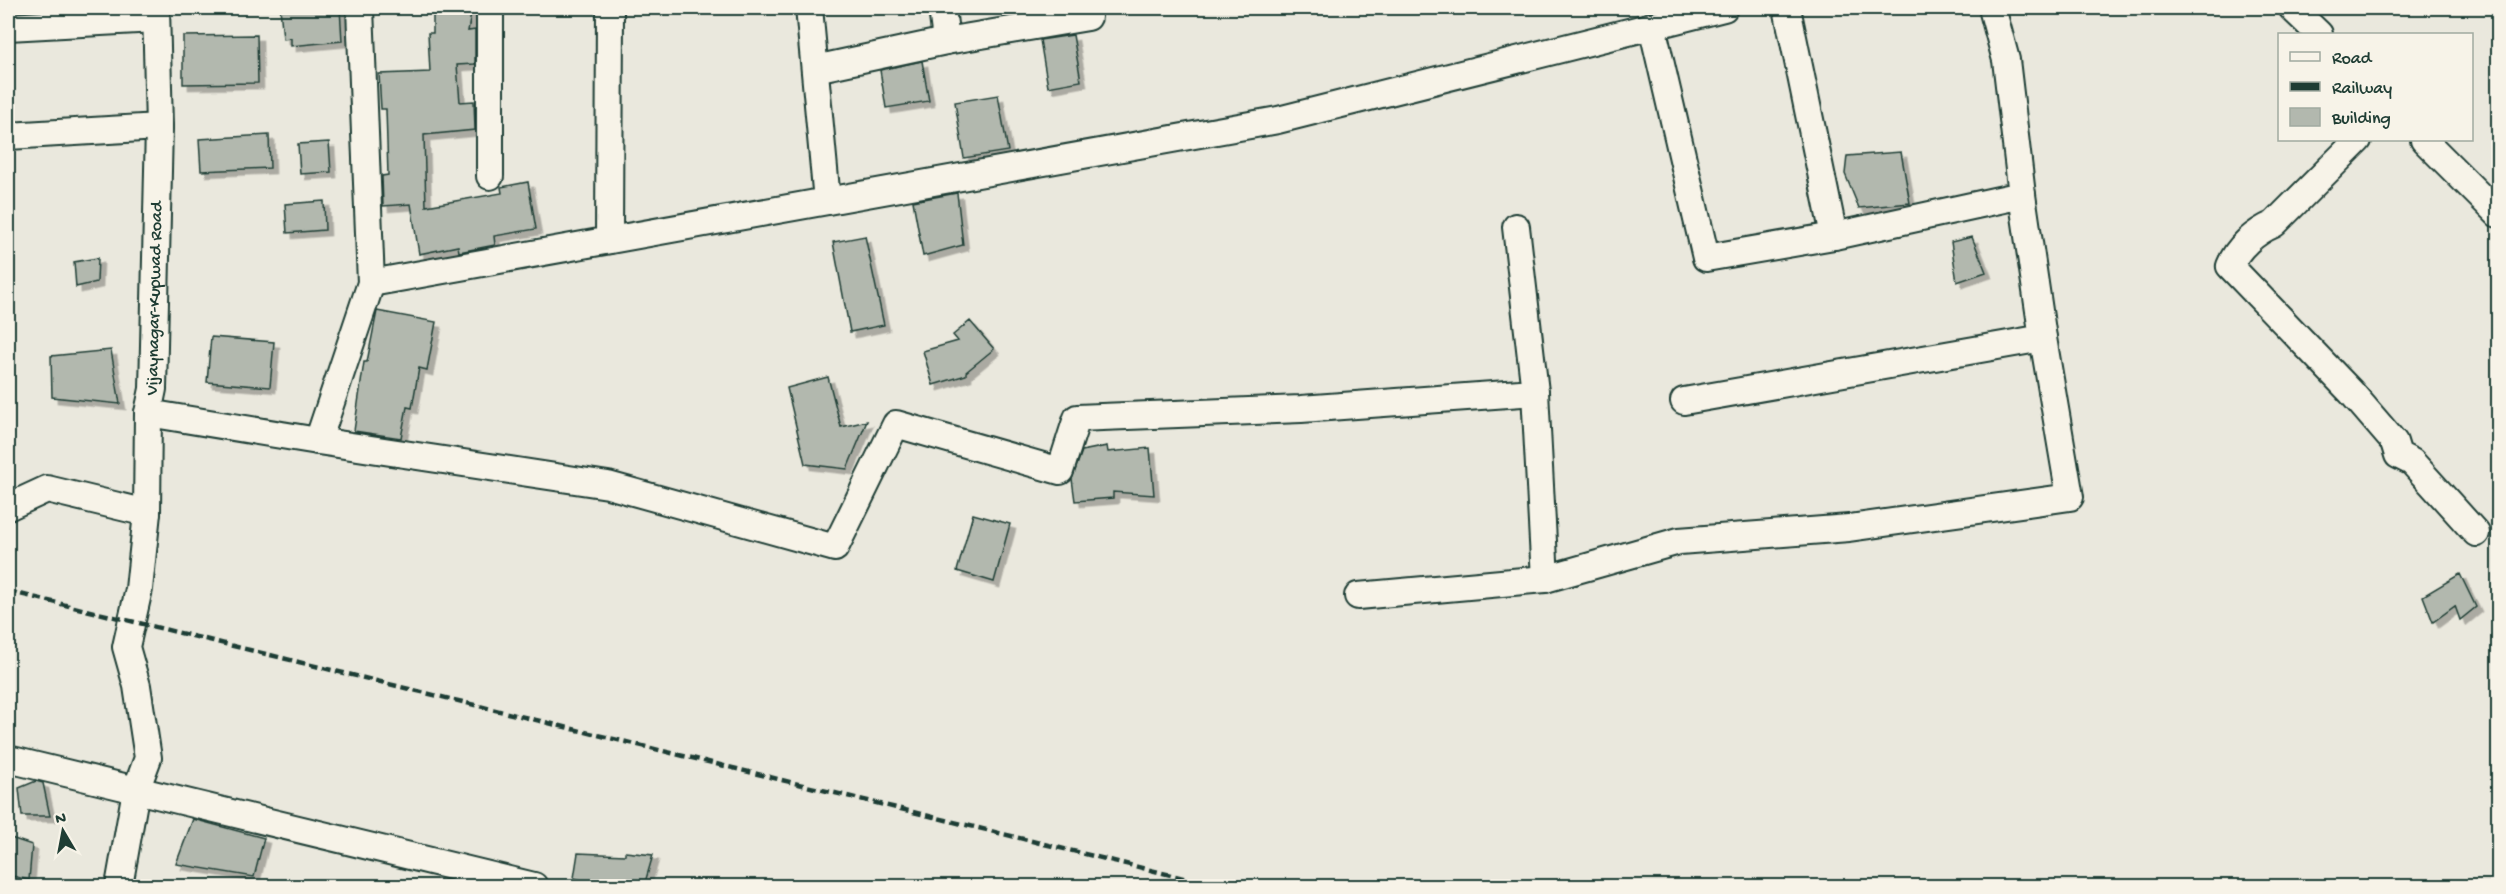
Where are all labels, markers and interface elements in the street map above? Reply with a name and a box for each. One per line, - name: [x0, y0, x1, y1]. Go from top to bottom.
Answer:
- legend: [2278, 33, 2473, 141]
- text: Road: [2332, 49, 2373, 70]
- text: Railway: [2332, 79, 2392, 100]
- text: Building: [2331, 109, 2391, 130]
- street label: Vijaynagar-Kupwad Road: [141, 200, 168, 398]
- north arrow: [33, 801, 93, 861]
- text: N: [54, 809, 68, 830]

